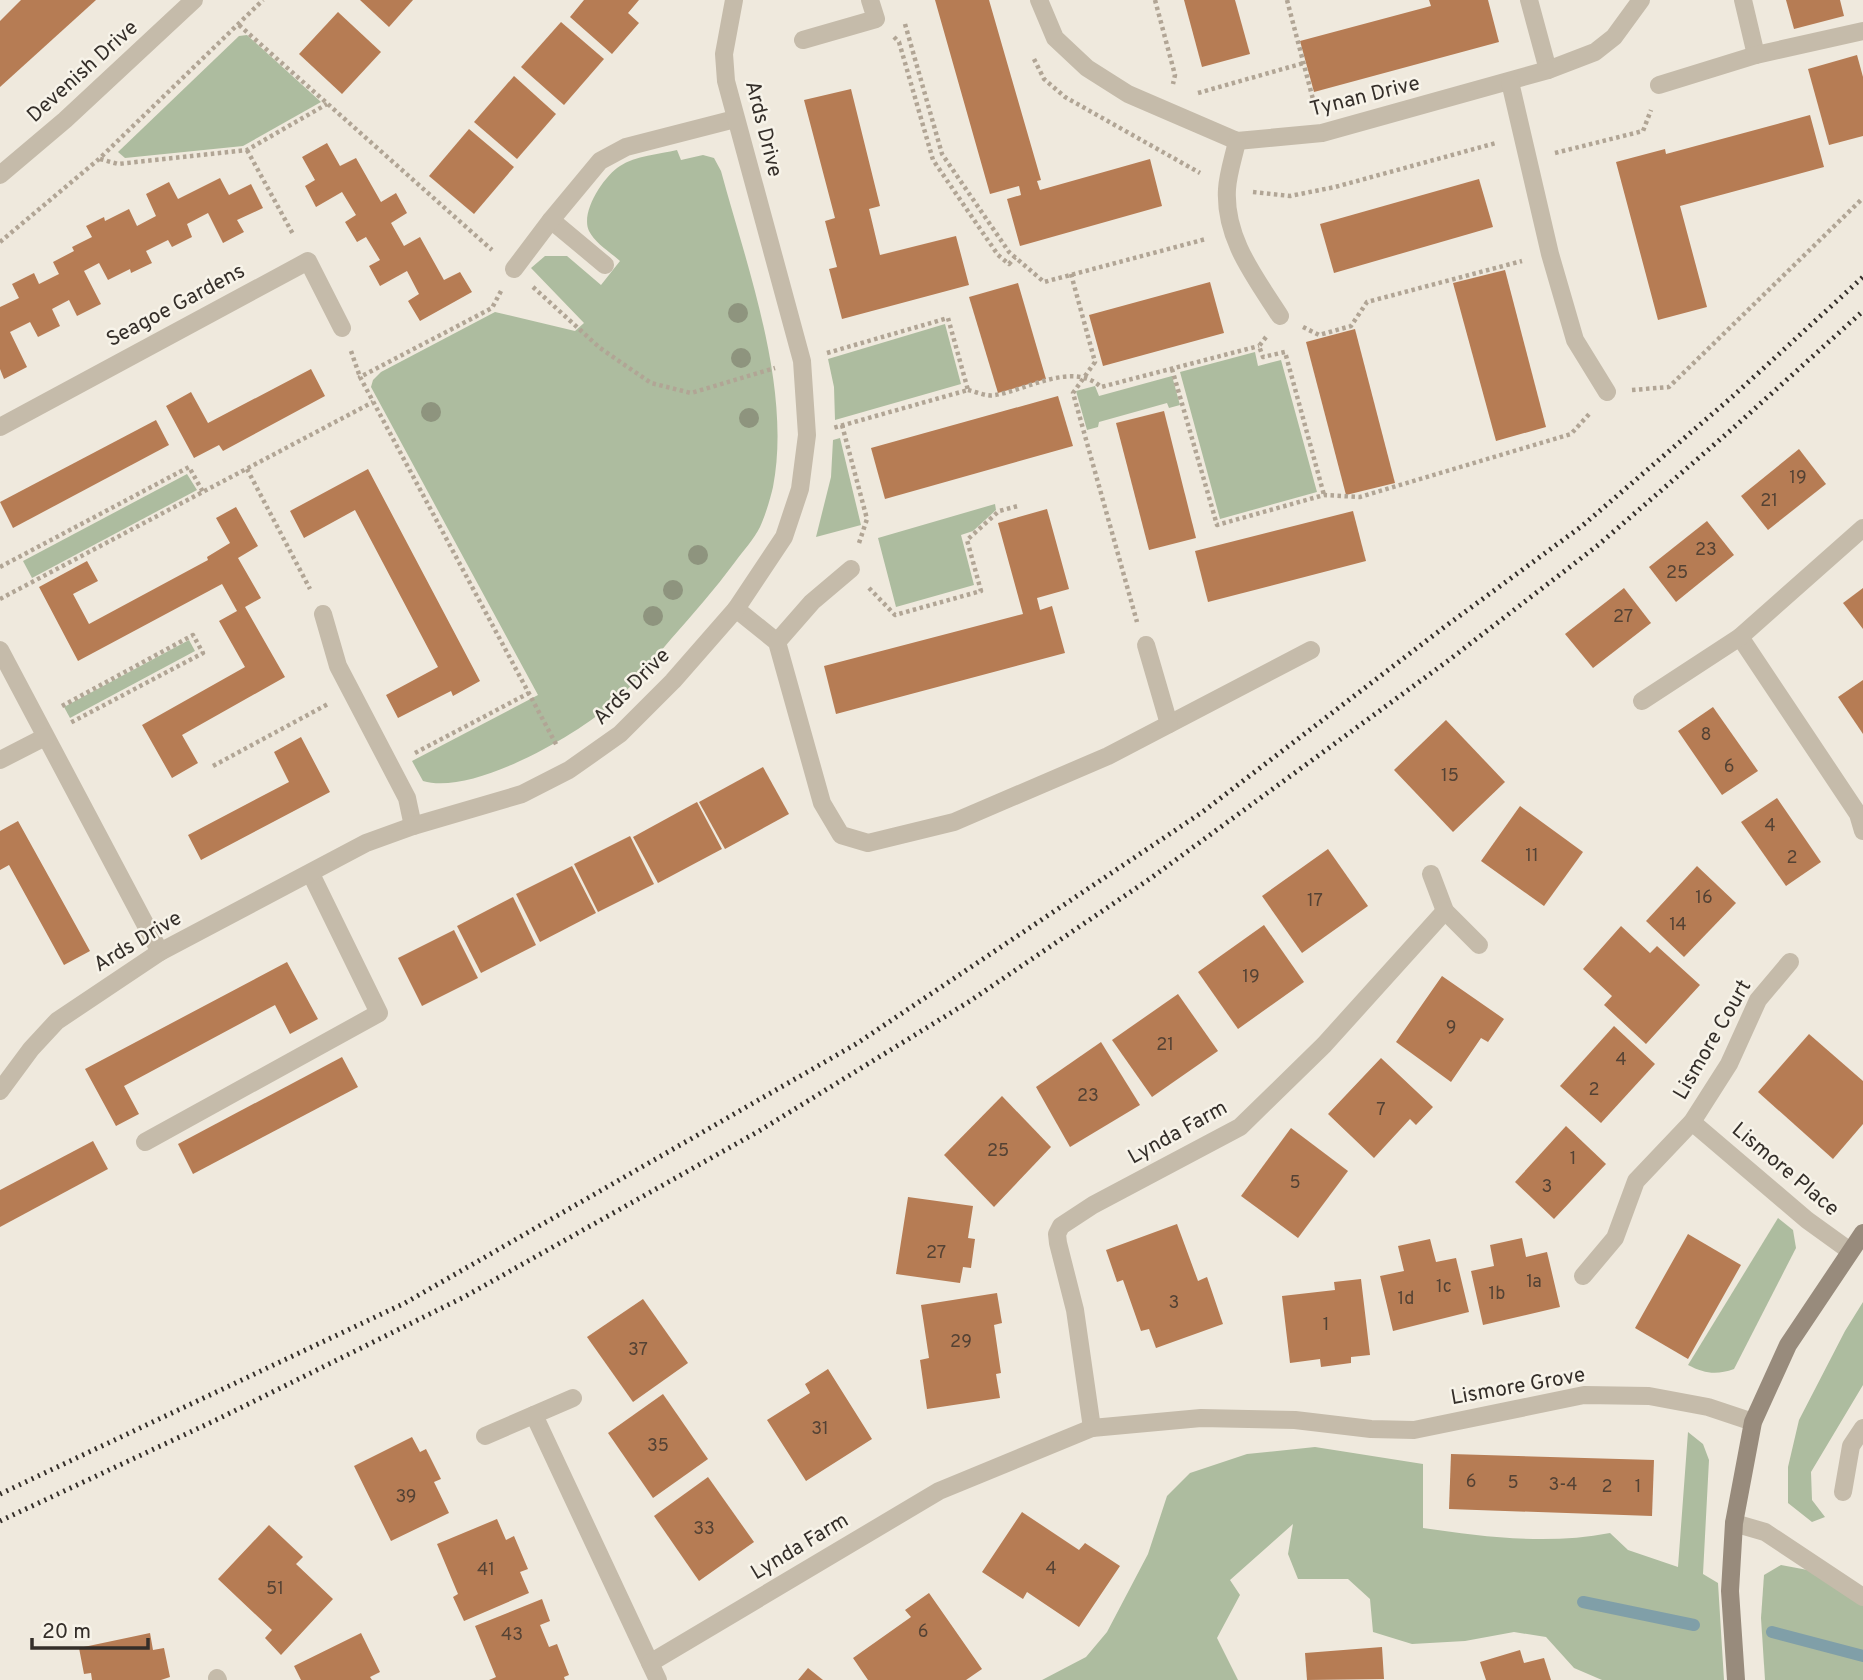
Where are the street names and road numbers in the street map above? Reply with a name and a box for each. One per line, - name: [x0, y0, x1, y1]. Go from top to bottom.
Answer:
- street label: Devenish Drive: [22, 15, 144, 129]
- street label: Tynan Drive: [1307, 70, 1423, 124]
- street label: Ards Drive: [738, 78, 788, 180]
- street label: Seagoe Gardens: [102, 258, 250, 354]
- street label: Ards Drive: [588, 643, 676, 731]
- street label: Ards Drive: [89, 905, 187, 979]
- street label: Lismore Court: [1668, 975, 1758, 1105]
- street label: Lynda Farm: [1124, 1095, 1232, 1171]
- street label: Lismore Place: [1726, 1117, 1844, 1223]
- street label: Lismore Grove: [1449, 1362, 1587, 1412]
- street label: Lynda Farm: [746, 1507, 854, 1587]

